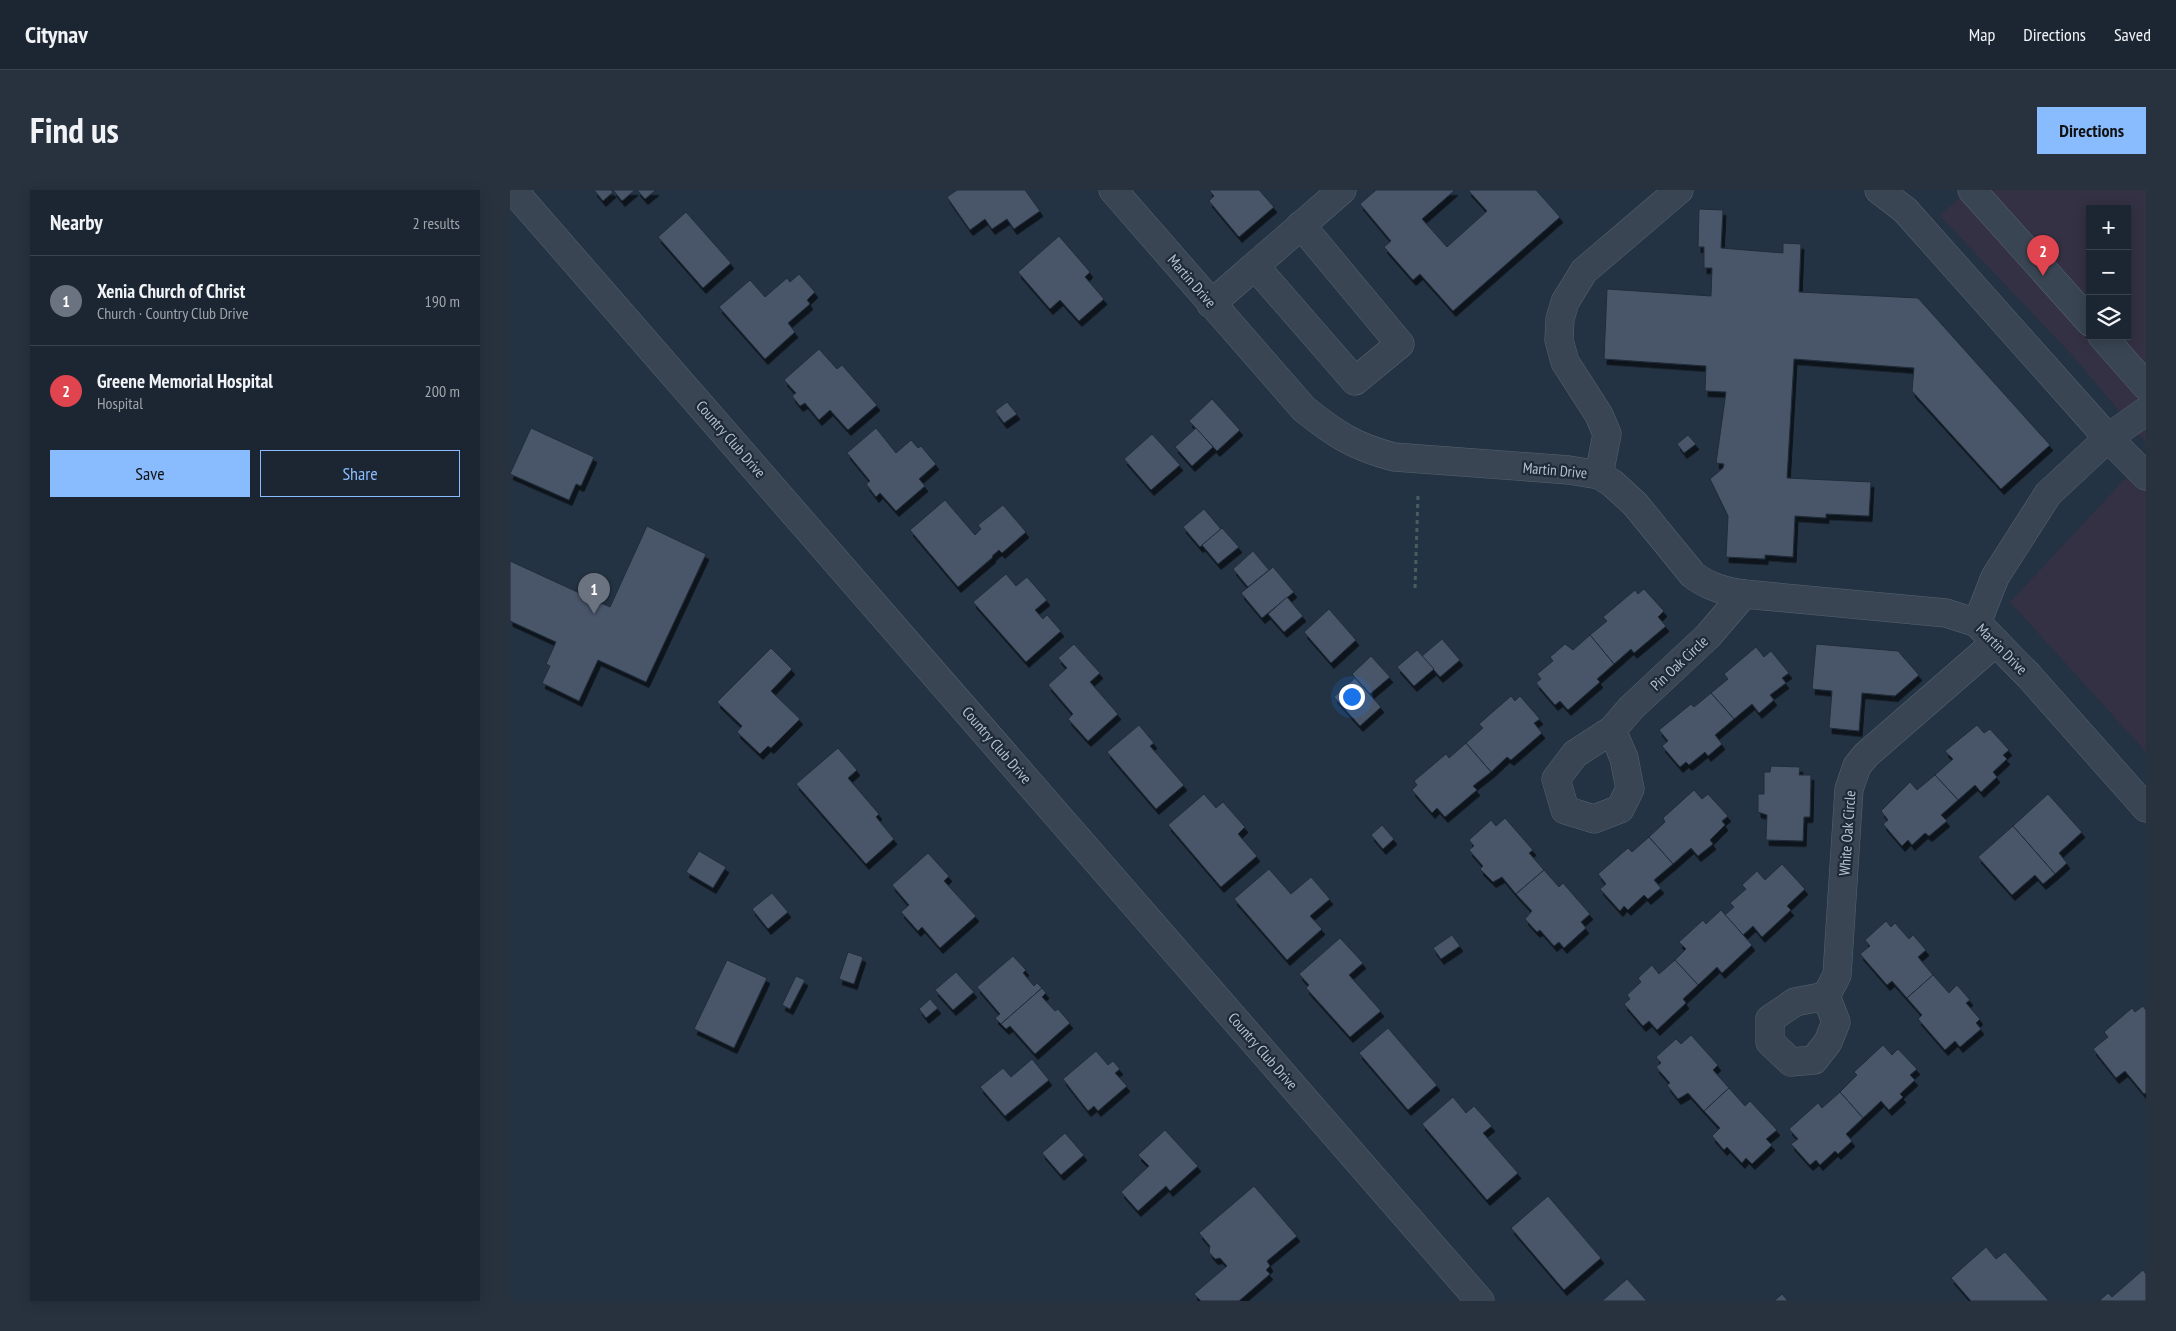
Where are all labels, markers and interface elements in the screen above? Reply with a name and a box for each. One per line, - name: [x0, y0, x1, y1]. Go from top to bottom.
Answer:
- text: Citynav: [25, 19, 88, 50]
- text: Map: [1969, 23, 1995, 46]
- text: Directions: [2023, 23, 2086, 46]
- text: Saved: [2114, 23, 2151, 46]
- text: Find us: [30, 107, 119, 153]
- button: Directions: [2037, 107, 2146, 154]
- map controls: [2086, 205, 2131, 340]
- button: +: [2086, 205, 2131, 250]
- text: Nearby: [50, 209, 103, 236]
- text: 2 results: [413, 213, 460, 233]
- pin: 2: [2027, 235, 2059, 276]
- street label: Martin Drive: [1164, 250, 1220, 312]
- button: −: [2086, 250, 2131, 295]
- text: Xenia Church of Christ: [97, 279, 245, 303]
- text: 1: [62, 291, 70, 311]
- text: 190 m: [425, 291, 460, 311]
- button: layers: [2086, 295, 2131, 340]
- text: Church · Country Club Drive: [97, 303, 249, 323]
- text: Greene Memorial Hospital: [97, 369, 273, 393]
- text: 2: [62, 381, 70, 401]
- text: 200 m: [425, 381, 460, 401]
- text: Hospital: [97, 393, 143, 413]
- street label: Country Club Drive: [692, 396, 770, 482]
- button: Save: [50, 450, 250, 497]
- button: Share: [260, 450, 460, 497]
- street label: Martin Drive: [1522, 458, 1588, 482]
- pin: 1: [578, 573, 610, 614]
- street label: Martin Drive: [1973, 620, 2031, 678]
- street label: Pin Oak Circle: [1646, 632, 1712, 694]
- your location: [1339, 684, 1365, 710]
- street label: Country Club Drive: [958, 702, 1036, 788]
- street label: White Oak Circle: [1835, 790, 1859, 876]
- street label: Country Club Drive: [1224, 1008, 1302, 1094]

